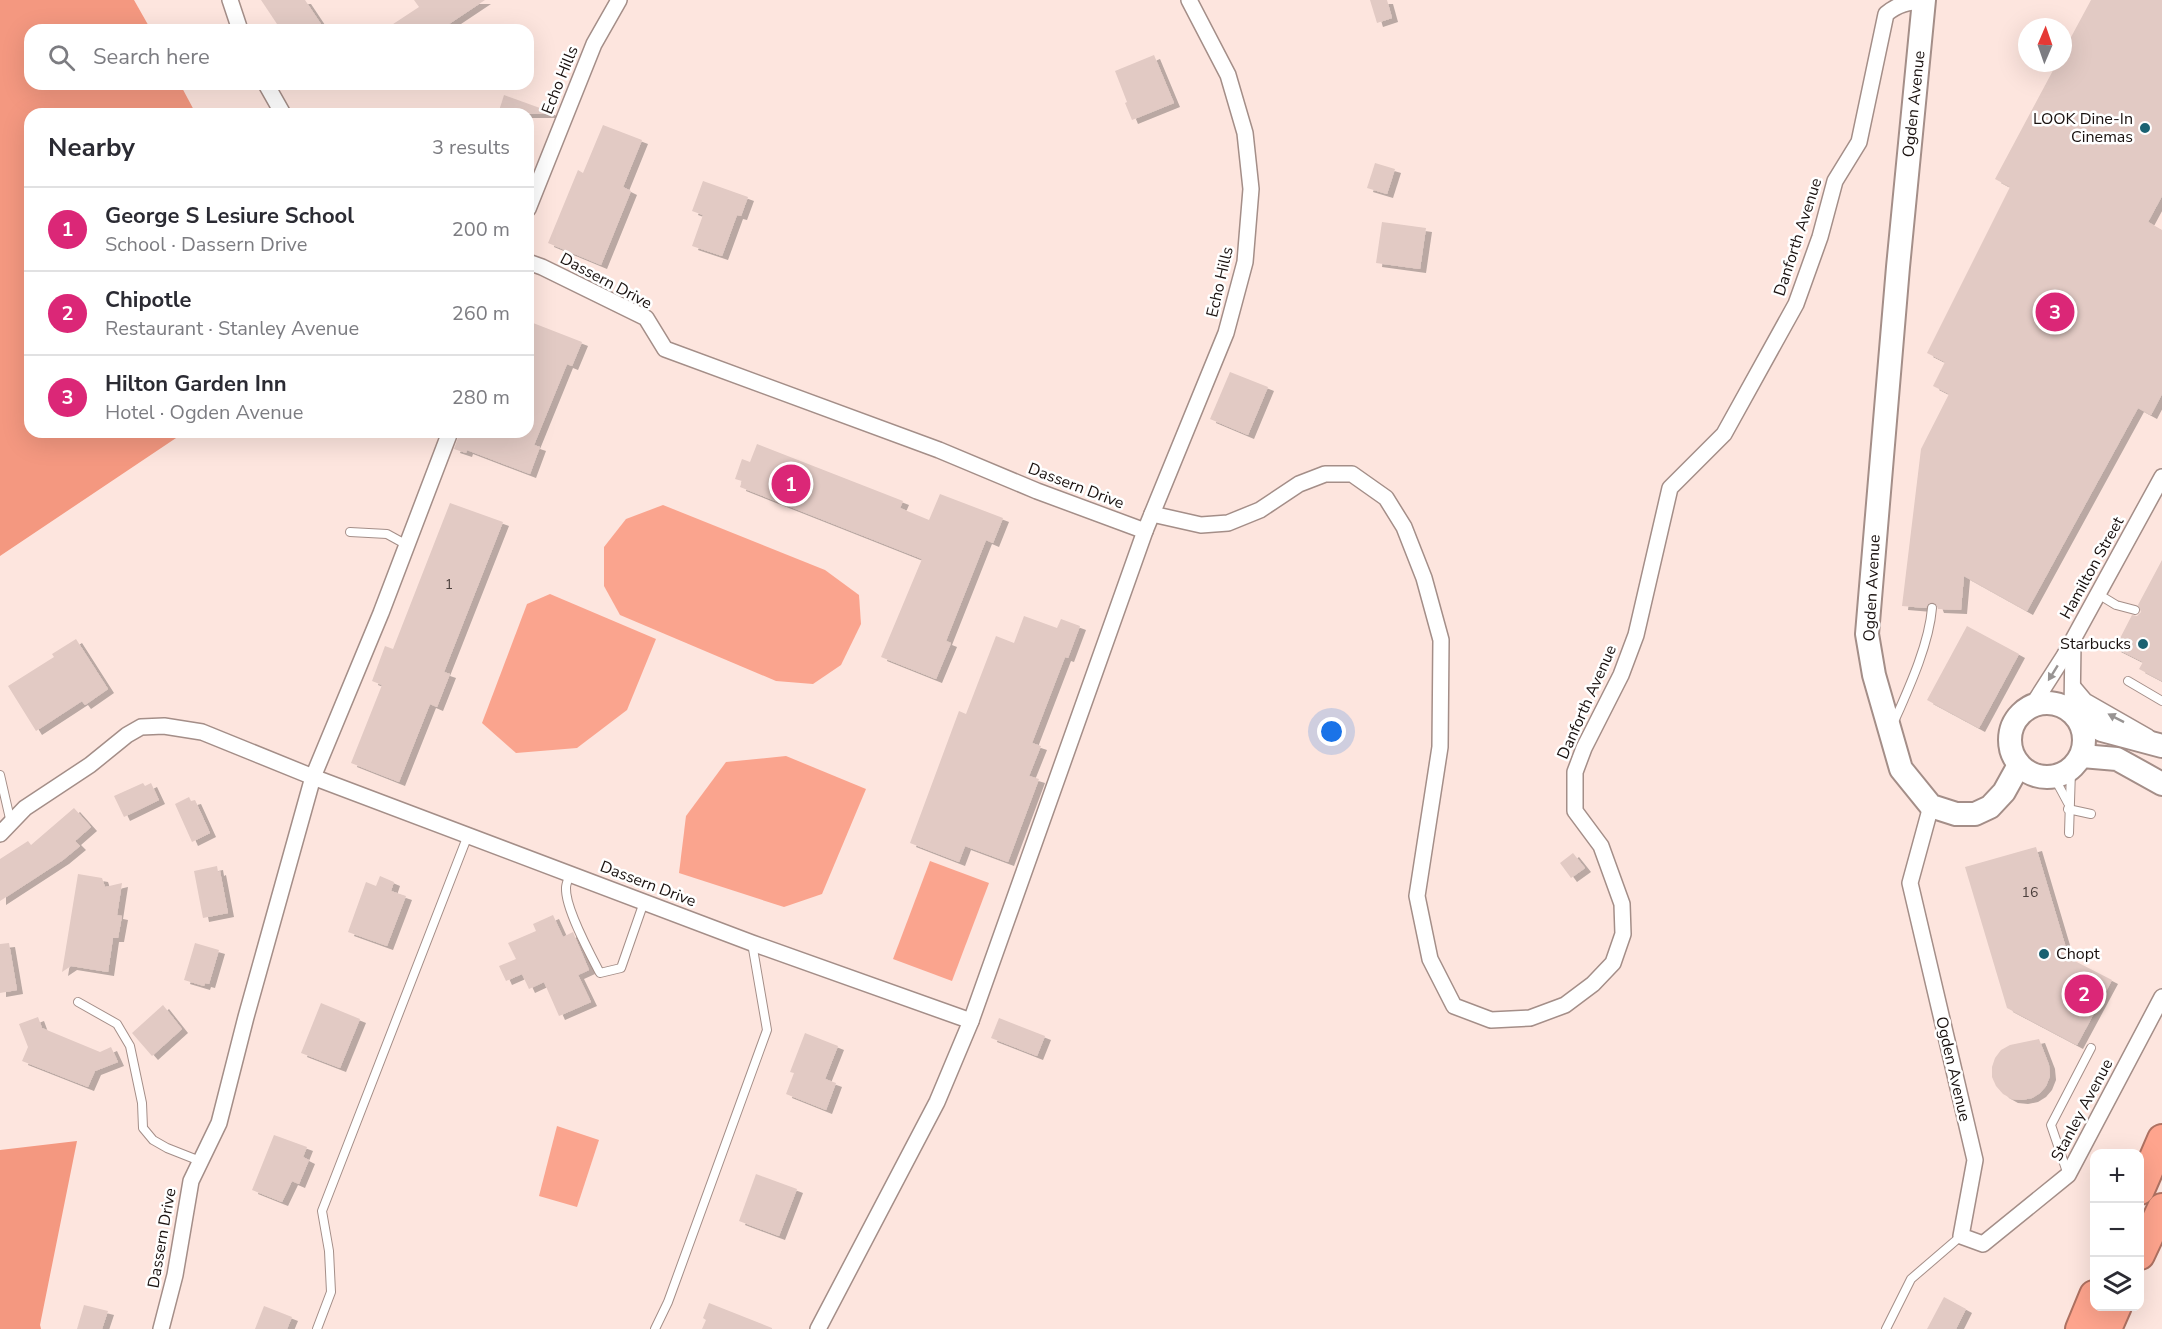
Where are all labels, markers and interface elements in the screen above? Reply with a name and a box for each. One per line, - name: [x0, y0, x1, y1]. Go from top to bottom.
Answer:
- north arrow: [2018, 18, 2072, 72]
- search box: [24, 24, 534, 90]
- icon: search: [45, 41, 78, 74]
- text: Search here: [93, 42, 210, 72]
- street label: Echo Hills: [536, 43, 584, 117]
- street label: Ogden Avenue: [1897, 50, 1931, 158]
- place label: LOOK Dine-In Cinemas: [2033, 108, 2133, 148]
- marker: LOOK Dine-In Cinemas: [2138, 121, 2152, 135]
- text: Nearby: [48, 130, 135, 165]
- text: 3 results: [432, 134, 510, 161]
- street label: Danforth Avenue: [1769, 175, 1827, 299]
- text: George S Lesiure School: [105, 201, 354, 231]
- text: 1: [62, 216, 74, 243]
- text: 200 m: [452, 216, 510, 243]
- text: School · Dassern Drive: [105, 231, 307, 258]
- street label: Echo Hills: [1201, 245, 1239, 319]
- street label: Dassern Drive: [556, 248, 656, 314]
- text: Chipotle: [105, 285, 191, 315]
- pin: 3: [2036, 290, 2074, 334]
- text: 2: [62, 300, 74, 327]
- text: 260 m: [452, 300, 510, 327]
- text: Restaurant · Stanley Avenue: [105, 315, 359, 342]
- text: Hilton Garden Inn: [105, 369, 287, 399]
- text: 3: [62, 384, 74, 411]
- text: 280 m: [452, 384, 510, 411]
- text: Hotel · Ogden Avenue: [105, 399, 303, 426]
- street label: Dassern Drive: [1025, 458, 1127, 514]
- pin: 1: [772, 462, 810, 506]
- street label: Hamilton Street: [2055, 512, 2129, 623]
- street label: Ogden Avenue: [1858, 534, 1886, 642]
- house number: 1: [445, 575, 453, 594]
- place label: Starbucks: [2060, 633, 2131, 655]
- marker: Starbucks: [2136, 637, 2150, 651]
- street label: Danforth Avenue: [1552, 641, 1622, 763]
- one-way arrow: [2048, 665, 2059, 681]
- one-way arrow: [2107, 713, 2124, 723]
- your location: [1317, 717, 1346, 746]
- street label: Dassern Drive: [597, 856, 699, 912]
- house number: 16: [2022, 883, 2038, 902]
- place label: Chopt: [2056, 943, 2100, 965]
- marker: Chopt: [2037, 947, 2051, 961]
- pin: 2: [2064, 972, 2104, 1016]
- street label: Ogden Avenue: [1930, 1014, 1976, 1124]
- street label: Stanley Avenue: [2046, 1055, 2118, 1165]
- map controls: [2090, 1149, 2144, 1311]
- button: +: [2090, 1149, 2144, 1203]
- street label: Dassern Drive: [142, 1186, 182, 1290]
- button: −: [2090, 1203, 2144, 1257]
- button: layers: [2090, 1257, 2144, 1311]

